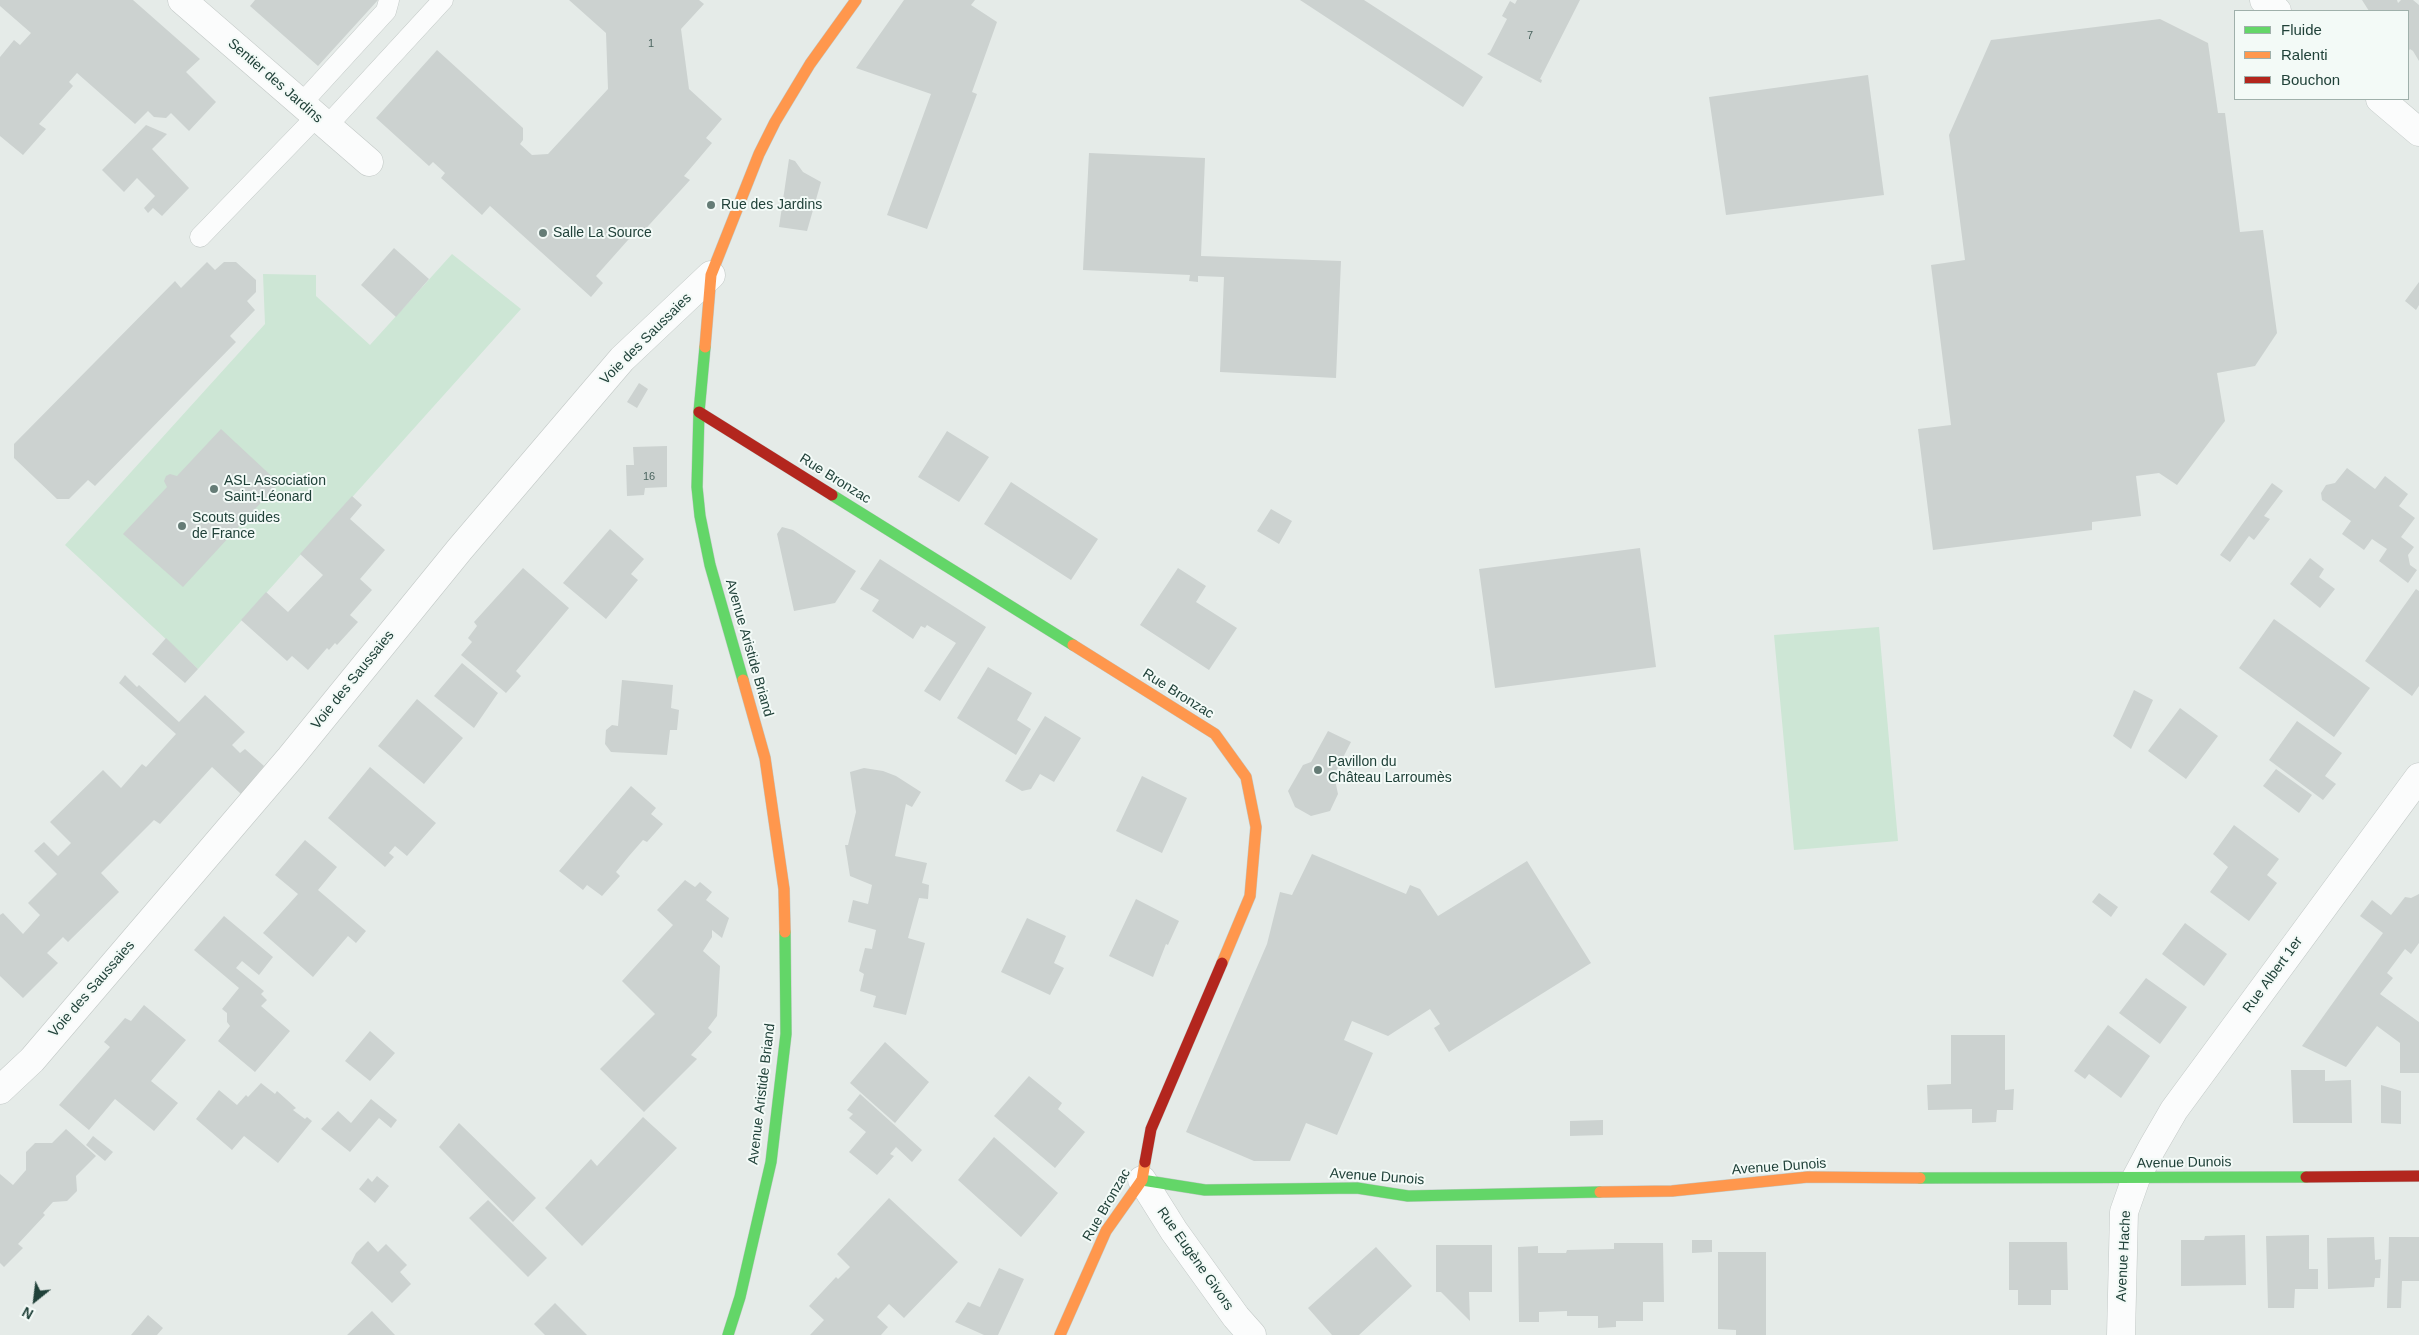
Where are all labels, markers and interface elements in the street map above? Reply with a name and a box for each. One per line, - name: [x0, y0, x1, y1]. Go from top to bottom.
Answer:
- legend: [2234, 10, 2409, 100]
- text: Fluide: [2281, 21, 2322, 38]
- house number: 7: [1527, 29, 1533, 43]
- street label: Sentier des Jardins: [224, 35, 326, 127]
- house number: 1: [648, 37, 654, 51]
- text: Ralenti: [2281, 46, 2328, 63]
- text: Bouchon: [2281, 71, 2340, 88]
- place label: Rue des Jardins: [721, 197, 822, 213]
- marker: Rue des Jardins: [705, 199, 717, 211]
- place label: Salle La Source: [553, 225, 652, 241]
- marker: Salle La Source: [537, 227, 549, 239]
- street label: Voie des Saussaies: [597, 290, 695, 388]
- street label: Rue Bronzac: [796, 450, 874, 508]
- house number: 16: [643, 470, 655, 484]
- place label: ASL Association Saint-Léonard: [224, 473, 326, 506]
- marker: ASL Association Saint-Léonard: [208, 483, 220, 495]
- place label: Scouts guides de France: [192, 510, 280, 542]
- marker: Scouts guides de France: [176, 520, 188, 532]
- street label: Avenue Aristide Briand: [721, 577, 777, 719]
- street label: Voie des Saussaies: [308, 627, 398, 733]
- street label: Rue Bronzac: [1139, 665, 1217, 723]
- place label: Pavillon du Château Larroumès: [1328, 754, 1452, 786]
- marker: Pavillon du Château Larroumès: [1312, 764, 1324, 776]
- street label: Rue Albert 1er: [2240, 934, 2306, 1016]
- street label: Voie des Saussaies: [46, 937, 138, 1041]
- street label: Avenue Aristide Briand: [745, 1022, 779, 1166]
- street label: Avenue Dunois: [2137, 1154, 2231, 1172]
- street label: Avenue Dunois: [1731, 1155, 1827, 1179]
- street label: Avenue Dunois: [1329, 1165, 1425, 1189]
- street label: Rue Bronzac: [1079, 1166, 1135, 1244]
- street label: Rue Eugène Givors: [1153, 1204, 1237, 1314]
- street label: Avenue Hache: [2113, 1210, 2135, 1302]
- north arrow: [10, 1275, 60, 1325]
- text: N: [19, 1304, 36, 1323]

